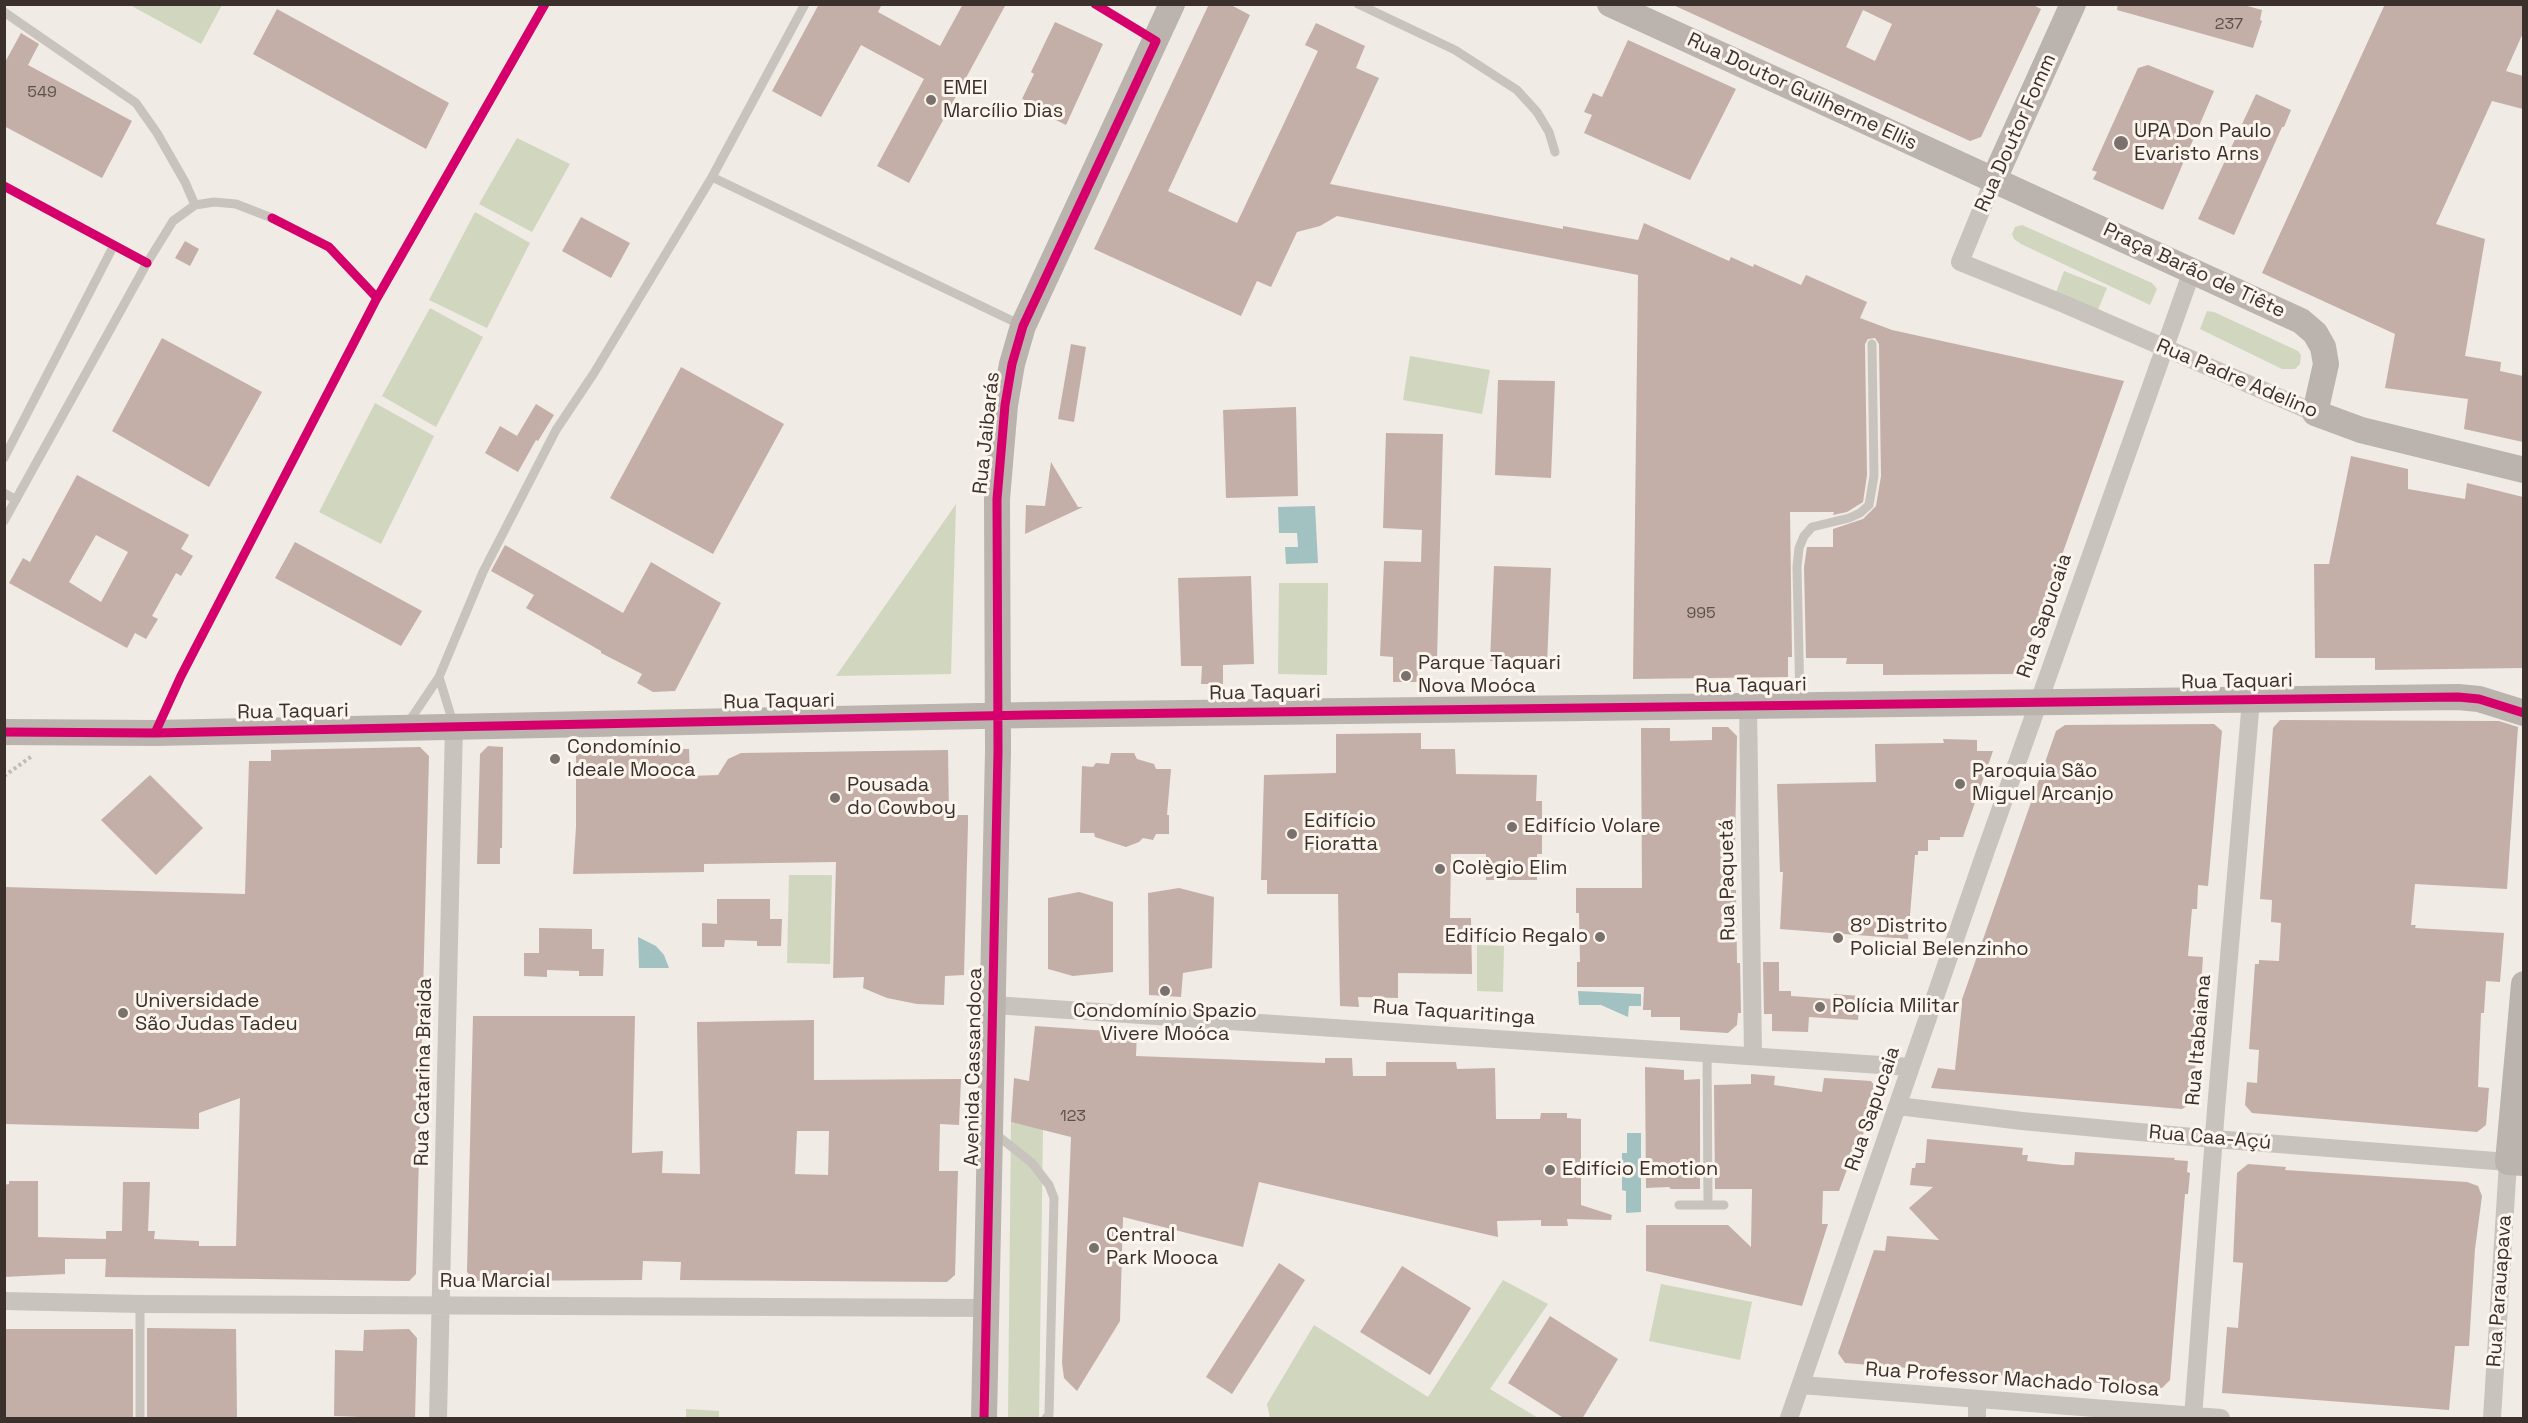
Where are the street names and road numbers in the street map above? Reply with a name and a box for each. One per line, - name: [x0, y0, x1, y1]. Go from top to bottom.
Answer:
- street label: Rua Doutor Guilherme Ellis: [1683, 28, 1921, 156]
- street label: Rua Doutor Fomm: [1970, 50, 2062, 216]
- street label: Praça Barão de Tiête: [2099, 218, 2289, 324]
- street label: Rua Padre Adelino: [2153, 334, 2321, 424]
- street label: Rua Jaibarás: [969, 371, 1005, 495]
- street label: Rua Sapucaia: [2012, 551, 2078, 681]
- street label: Rua Taquari: [2181, 669, 2293, 695]
- street label: Rua Taquari: [1695, 673, 1807, 699]
- street label: Rua Taquari: [1209, 680, 1321, 706]
- street label: Rua Taquari: [723, 689, 835, 715]
- street label: Rua Taquari: [237, 699, 349, 725]
- street label: Rua Paquetá: [1715, 819, 1741, 941]
- street label: Avenida Cassandoca: [960, 967, 988, 1167]
- street label: Rua Itabaiana: [2181, 973, 2217, 1107]
- street label: Rua Catarina Braida: [410, 978, 438, 1166]
- street label: Rua Taquaritinga: [1372, 995, 1536, 1031]
- street label: Rua Sapucaia: [1840, 1044, 1906, 1174]
- street label: Rua Caa-Açú: [2148, 1121, 2272, 1155]
- street label: Rua Parauapava: [2483, 1214, 2517, 1368]
- street label: Rua Marcial: [440, 1270, 550, 1294]
- street label: Rua Professor Machado Tolosa: [1864, 1358, 2160, 1402]

